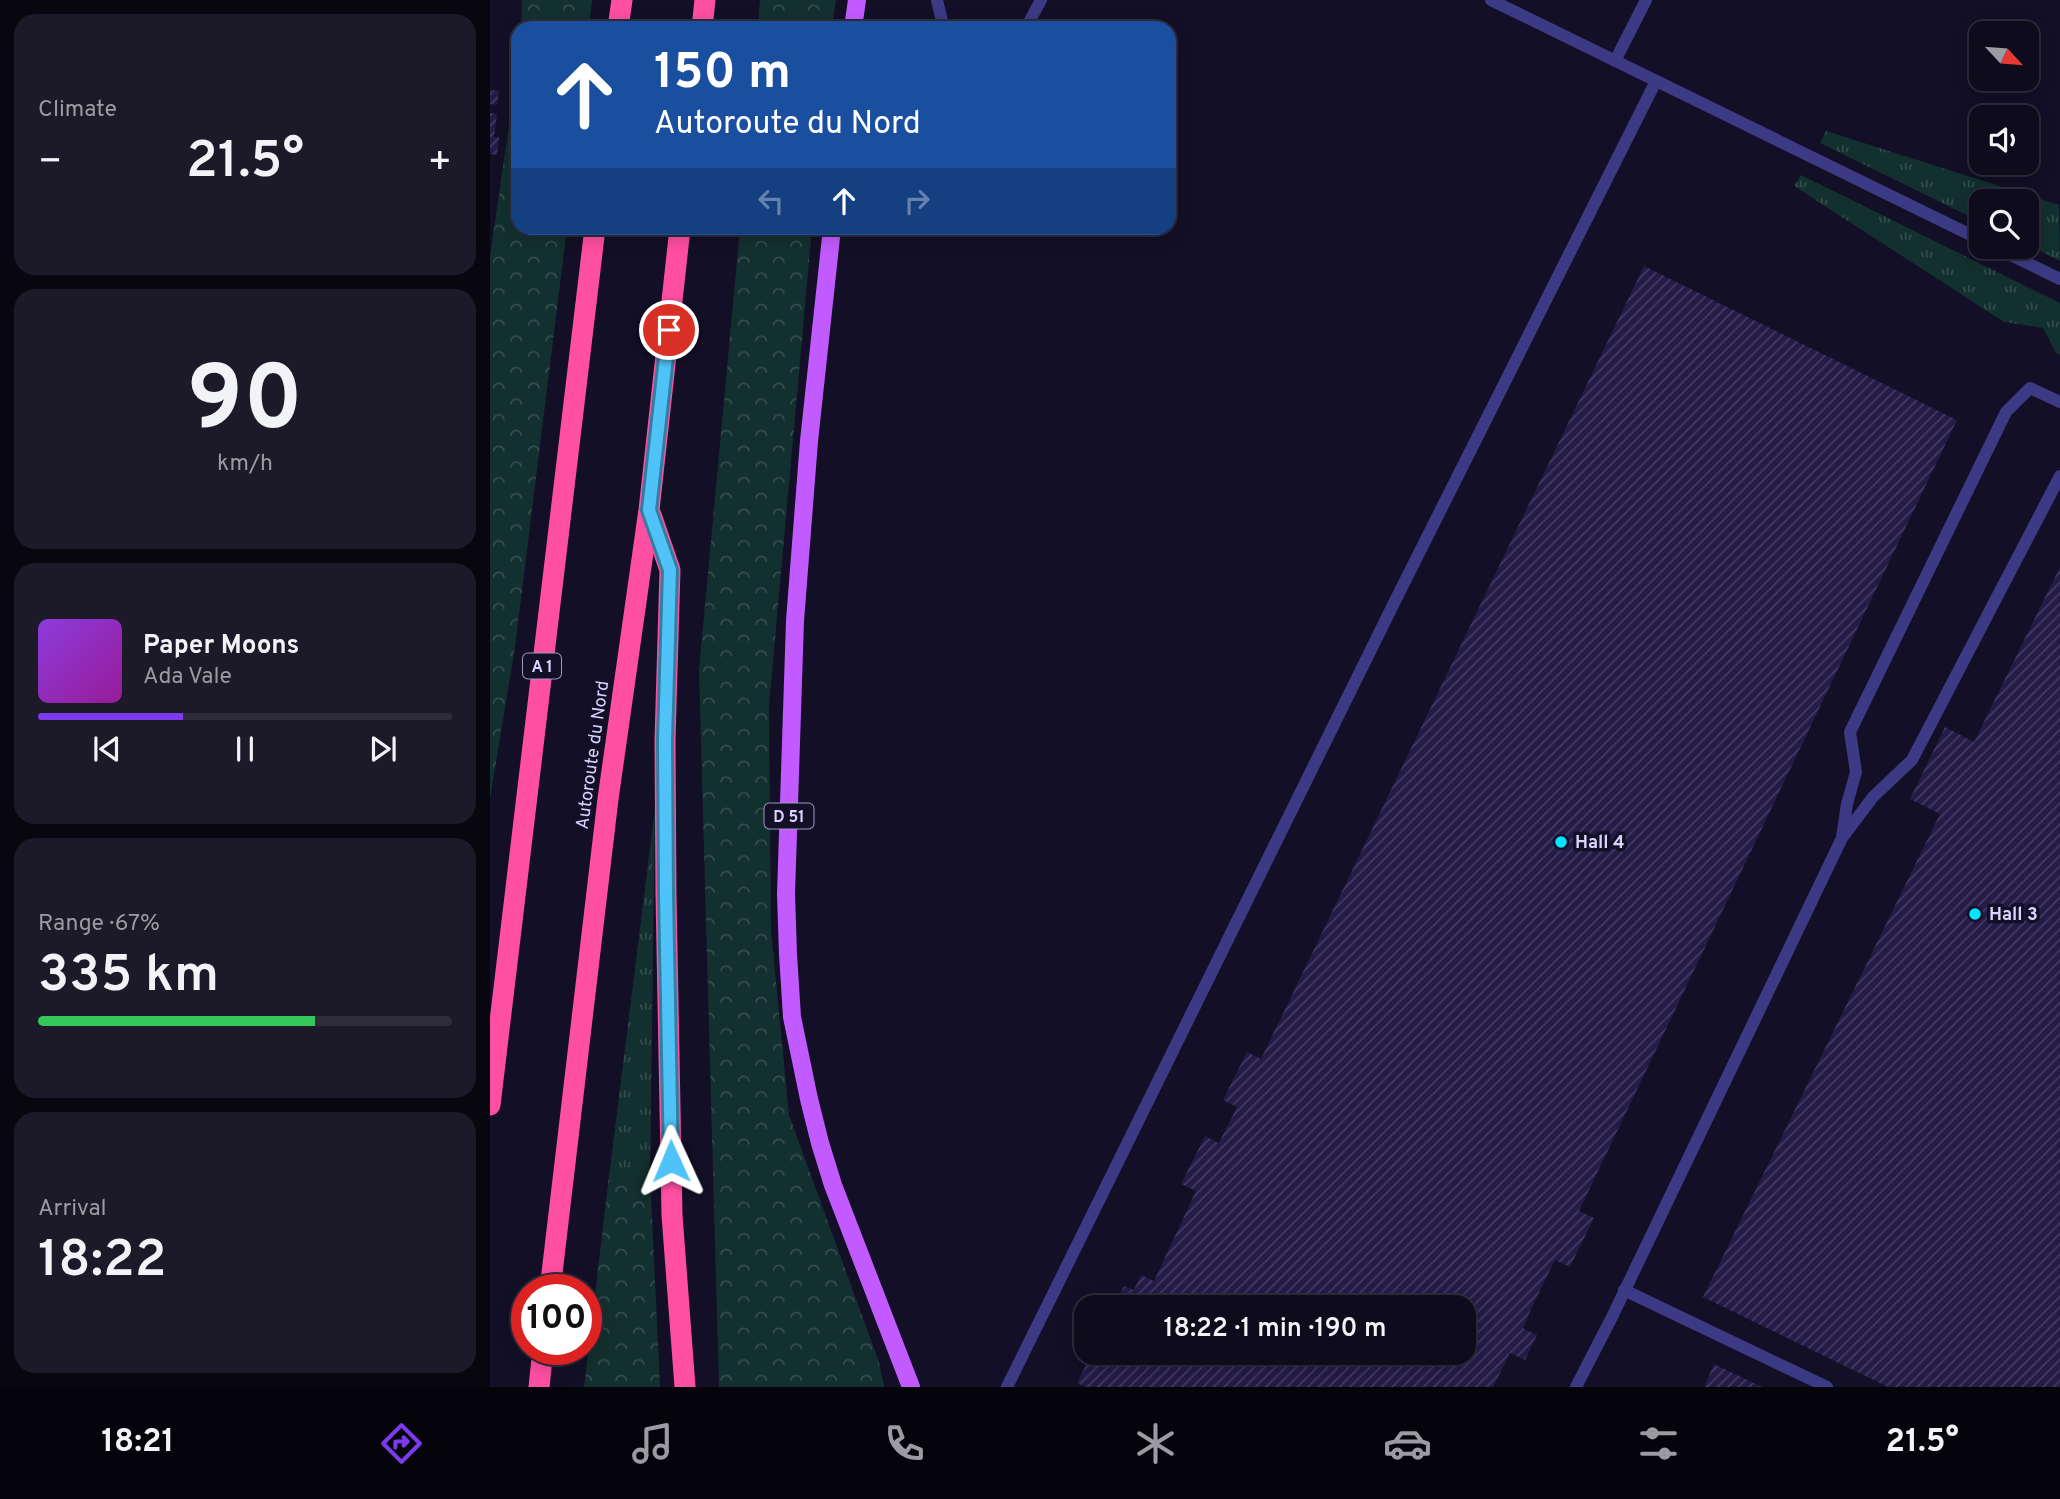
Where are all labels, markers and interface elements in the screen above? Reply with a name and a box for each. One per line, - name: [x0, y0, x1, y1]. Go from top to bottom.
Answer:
- north arrow: [1969, 21, 2039, 91]
- map controls: [1969, 21, 2039, 259]
- text: 150 m: [654, 44, 791, 106]
- icon: ahead: [539, 49, 630, 140]
- text: Climate: [38, 96, 117, 125]
- text: Autoroute du Nord: [654, 105, 921, 145]
- button: sound: [1969, 105, 2039, 175]
- text: 21.5°: [186, 130, 304, 196]
- text: −: [38, 139, 63, 188]
- text: +: [427, 139, 452, 188]
- icon: left: [752, 182, 790, 220]
- icon: ahead: [825, 182, 863, 220]
- icon: right: [898, 182, 936, 220]
- button: search: [1969, 189, 2039, 259]
- pin: [639, 300, 699, 360]
- icon: arrive: [650, 311, 688, 349]
- text: 90: [187, 347, 303, 462]
- text: km/h: [217, 450, 273, 479]
- text: Paper Moons: [143, 630, 299, 663]
- road number: A 1: [523, 653, 561, 678]
- text: Ada Vale: [143, 663, 232, 692]
- street label: Autoroute du Nord: [572, 679, 615, 831]
- icon: previous: [88, 730, 126, 768]
- icon: pause: [226, 730, 264, 768]
- icon: next: [364, 730, 402, 768]
- road number: D 51: [764, 804, 814, 828]
- place label: Hall 4: [1575, 832, 1625, 855]
- marker: Hall 4: [1553, 834, 1569, 850]
- place label: Hall 3: [1989, 904, 2038, 927]
- marker: Hall 3: [1967, 906, 1983, 922]
- text: Range · 67%: [38, 910, 160, 939]
- text: 335 km: [38, 944, 219, 1010]
- position arrow: [634, 1124, 708, 1198]
- text: Arrival: [38, 1195, 107, 1224]
- text: 18:22: [38, 1229, 167, 1295]
- speed limit sign: 100: [511, 1274, 602, 1365]
- text: 18:22 · 1 min · 190 m: [1164, 1313, 1386, 1346]
- icon: directions: [377, 1419, 426, 1468]
- icon: music: [628, 1419, 677, 1468]
- icon: phone: [880, 1419, 929, 1468]
- icon: climate: [1131, 1419, 1180, 1468]
- icon: car: [1383, 1419, 1432, 1468]
- icon: filters: [1634, 1419, 1683, 1468]
- text: 18:21: [101, 1423, 174, 1463]
- text: 21.5°: [1886, 1423, 1959, 1463]

